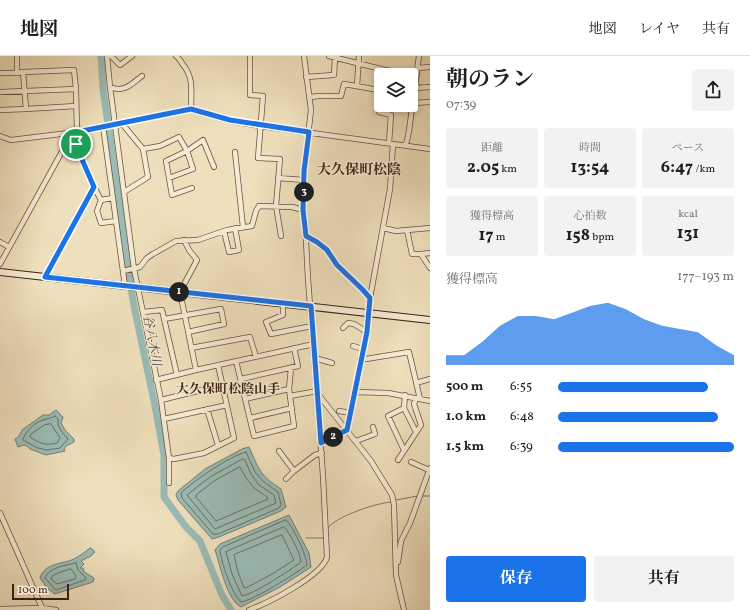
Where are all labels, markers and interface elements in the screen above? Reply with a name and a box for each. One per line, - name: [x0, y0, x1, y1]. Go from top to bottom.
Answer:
- text: 地図: [20, 17, 58, 43]
- text: 地図: [589, 20, 617, 39]
- text: レイヤ: [639, 20, 680, 39]
- text: 共有: [702, 20, 730, 39]
- text: 朝のラン: [446, 65, 534, 96]
- map controls: [374, 68, 418, 112]
- button: layers: [374, 68, 418, 112]
- button: share: [692, 69, 734, 111]
- text: 07:39: [446, 96, 476, 114]
- pin: [59, 127, 93, 161]
- icon: arrive: [65, 133, 87, 155]
- text: 距離: [481, 141, 503, 156]
- text: 時間: [579, 141, 601, 156]
- text: ペース: [672, 141, 704, 156]
- text: 2.05: [467, 156, 499, 179]
- text: 13:54: [571, 156, 609, 179]
- text: 6:47: [661, 156, 693, 179]
- district label: 大久保町松陰: [317, 161, 401, 180]
- text: km: [499, 162, 517, 177]
- text: /km: [693, 162, 715, 177]
- pin: 3: [294, 182, 314, 202]
- text: 3: [301, 184, 307, 199]
- text: kcal: [678, 207, 698, 222]
- text: 獲得標高: [470, 209, 514, 224]
- text: 心拍数: [574, 209, 607, 224]
- text: 131: [677, 222, 699, 245]
- text: 17: [479, 224, 494, 247]
- text: 158: [566, 224, 590, 247]
- text: m: [494, 230, 505, 245]
- text: bpm: [590, 230, 614, 245]
- text: 177–193 m: [677, 268, 734, 286]
- text: 獲得標高: [446, 271, 498, 289]
- pin: 1: [169, 282, 189, 302]
- text: 1: [177, 284, 181, 299]
- water label: 谷八木川: [137, 313, 165, 370]
- text: 500 m: [446, 378, 483, 396]
- text: 6:55: [510, 378, 532, 396]
- district label: 大久保町松陰山手: [176, 381, 280, 399]
- text: 1.0 km: [446, 408, 486, 426]
- text: 6:48: [510, 408, 534, 426]
- pin: 2: [323, 427, 343, 447]
- text: 2: [330, 429, 336, 444]
- text: 1.5 km: [446, 438, 484, 456]
- text: 6:39: [510, 438, 533, 456]
- button: 保存: [446, 556, 586, 602]
- button: 共有: [594, 556, 734, 602]
- scale bar: [12, 582, 69, 601]
- text: 100 m: [18, 583, 48, 598]

